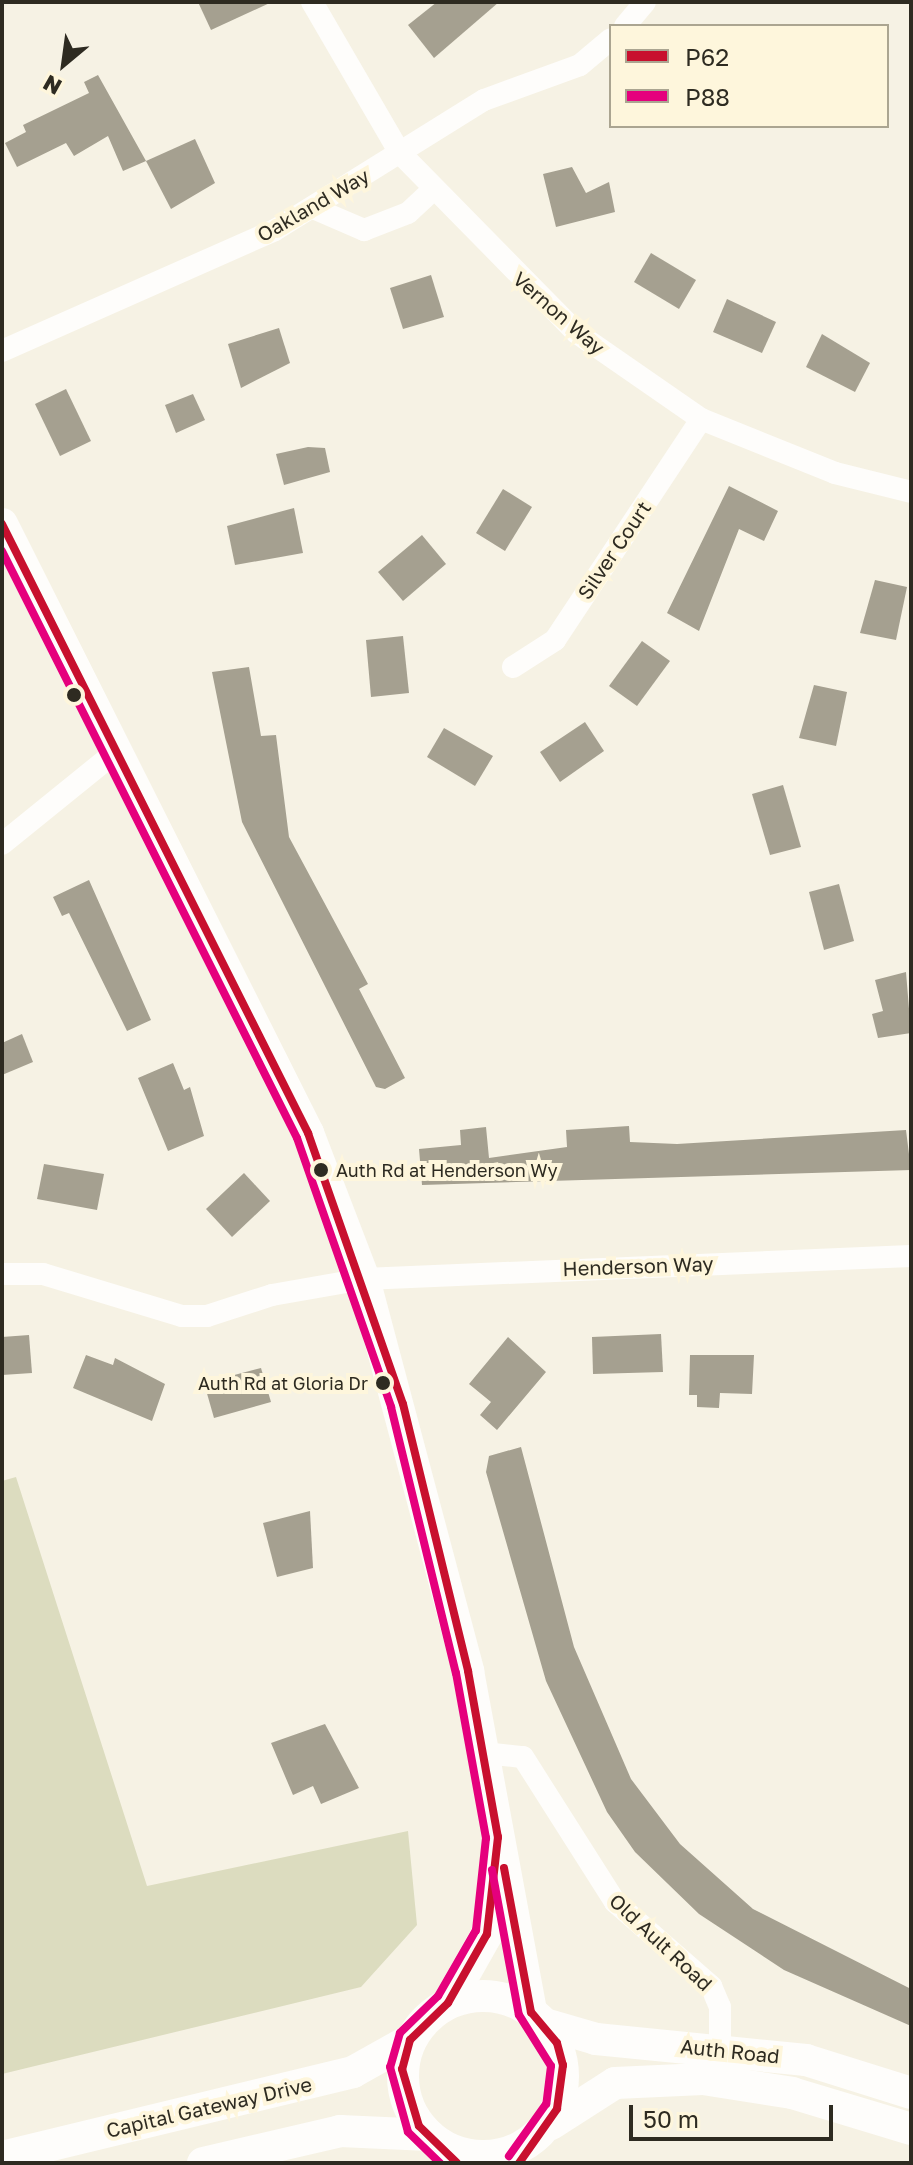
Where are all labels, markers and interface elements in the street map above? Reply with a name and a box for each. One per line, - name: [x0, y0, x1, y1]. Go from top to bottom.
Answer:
- north arrow: [24, 24, 104, 104]
- legend: [609, 24, 889, 128]
- text: P62: [685, 42, 729, 71]
- text: N: [38, 70, 66, 101]
- text: P88: [685, 82, 730, 111]
- street label: Oakland Way: [253, 163, 373, 247]
- street label: Vernon Way: [508, 267, 610, 359]
- street label: Silver Court: [572, 496, 656, 604]
- unlabelled marker: [66, 687, 82, 703]
- place label: Auth Rd at Henderson Wy: [336, 1159, 558, 1181]
- marker: Auth Rd at Henderson Wy: [313, 1162, 329, 1178]
- street label: Henderson Way: [562, 1251, 714, 1281]
- place label: Auth Rd at Gloria Dr: [198, 1372, 368, 1394]
- marker: Auth Rd at Gloria Dr: [375, 1375, 391, 1391]
- street label: Old Ault Road: [605, 1888, 717, 1996]
- street label: Auth Road: [679, 2034, 781, 2068]
- street label: Capital Gateway Drive: [104, 2072, 314, 2142]
- scale bar: [633, 2089, 837, 2139]
- text: 50 m: [643, 2104, 699, 2133]

